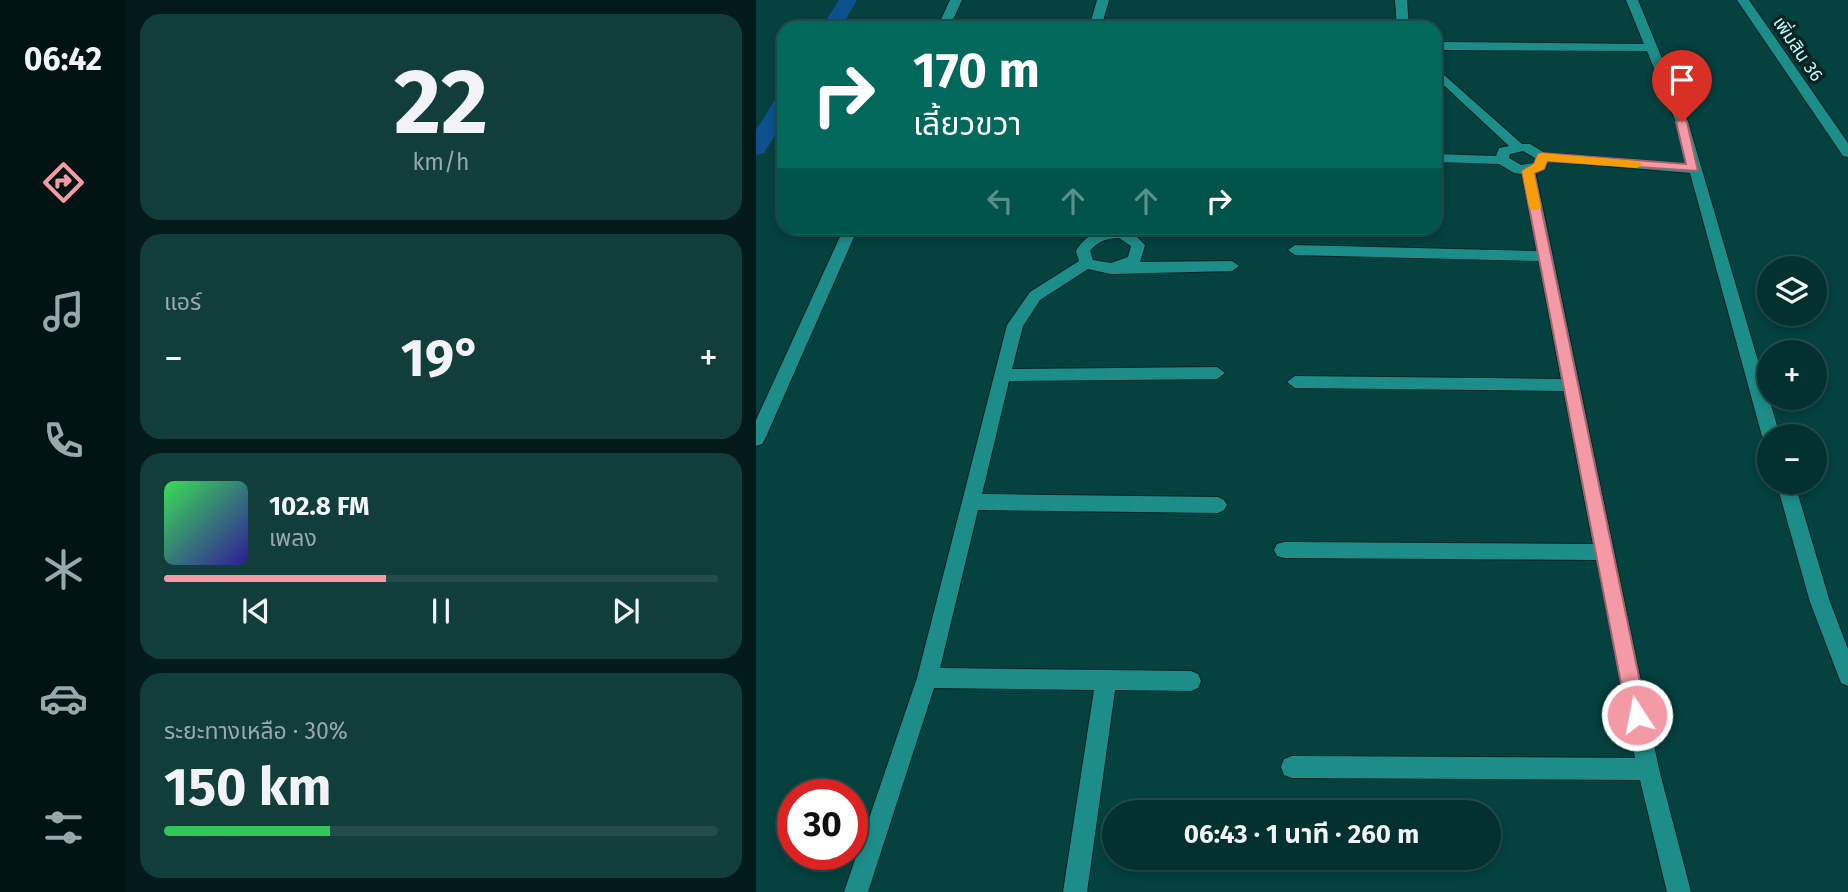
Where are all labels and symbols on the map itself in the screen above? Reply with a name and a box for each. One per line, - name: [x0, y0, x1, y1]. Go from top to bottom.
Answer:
- street label: เพิ่มสิน 36: [1768, 12, 1828, 86]
- pin: [1652, 50, 1712, 122]
- position arrow: [1600, 678, 1674, 752]
- speed limit sign: 30: [777, 779, 868, 870]

